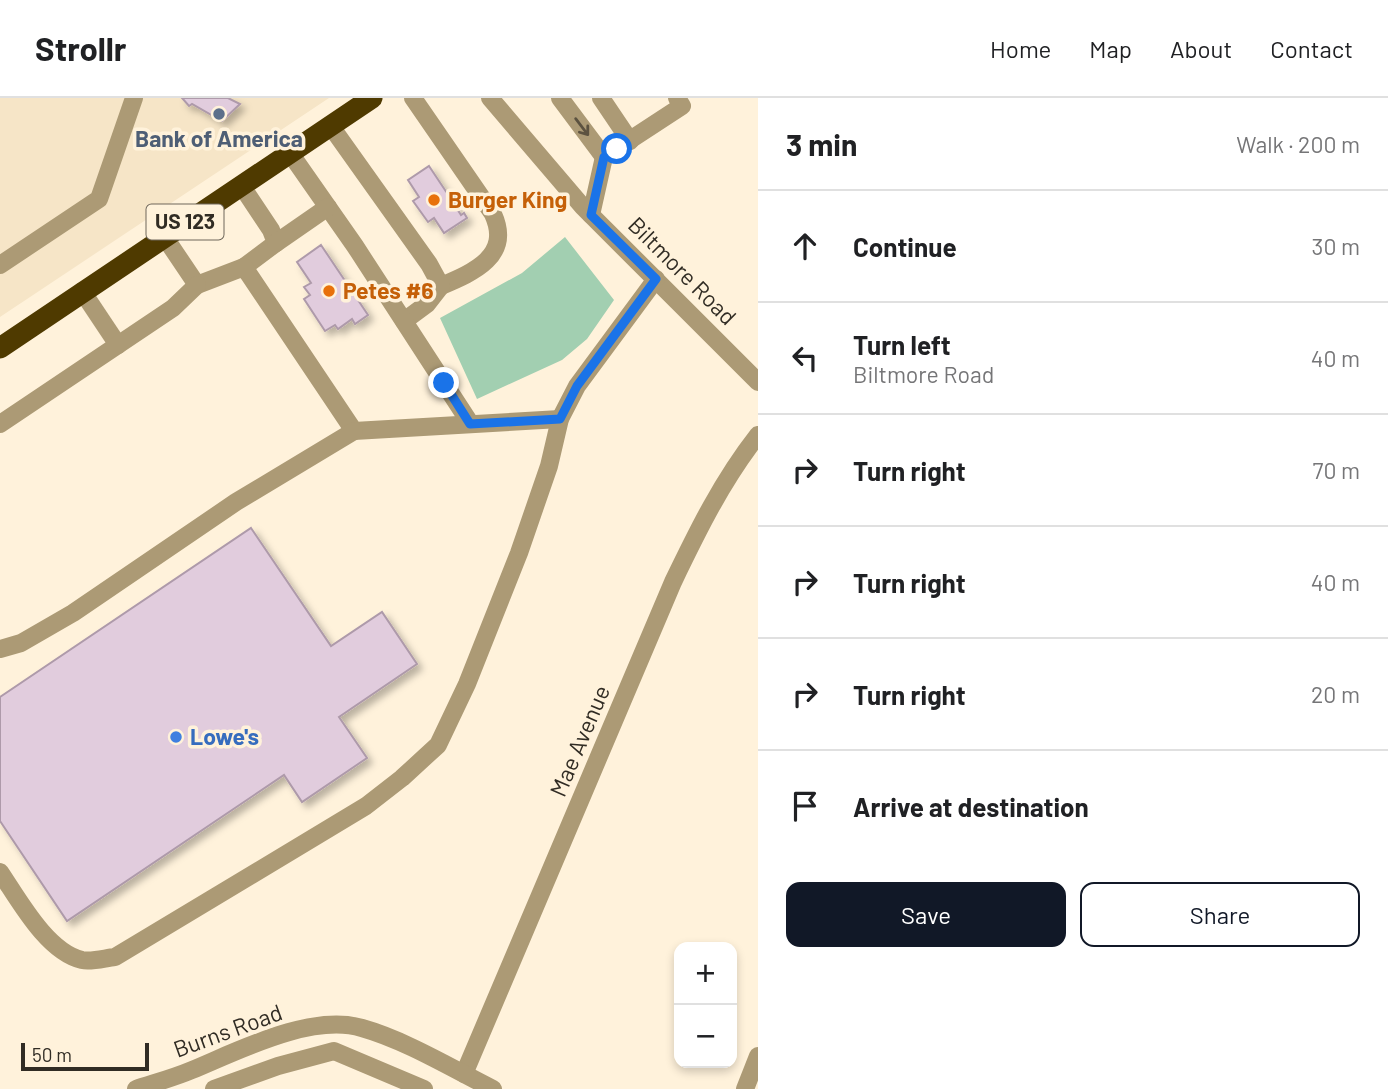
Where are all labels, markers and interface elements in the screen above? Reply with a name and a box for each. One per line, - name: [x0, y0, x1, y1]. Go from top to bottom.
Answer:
- text: Strollr: [35, 28, 127, 68]
- text: Home: [990, 34, 1051, 63]
- text: Map: [1089, 34, 1132, 63]
- text: About: [1170, 34, 1232, 63]
- text: Contact: [1270, 34, 1353, 63]
- marker: Bank of America: [211, 106, 227, 122]
- one-way arrow: [575, 118, 590, 136]
- place label: Bank of America: [135, 124, 303, 152]
- text: 3 min: [786, 126, 857, 162]
- text: Walk · 200 m: [1236, 130, 1360, 158]
- route start: [601, 133, 632, 164]
- place label: Burger King: [448, 185, 567, 213]
- marker: Burger King: [426, 192, 442, 208]
- road number: US 123: [146, 204, 224, 240]
- street label: Biltmore Road: [623, 210, 743, 330]
- icon: ahead: [786, 227, 824, 265]
- text: Continue: [853, 231, 957, 262]
- text: 30 m: [1312, 232, 1360, 260]
- place label: Petes #6: [343, 276, 434, 304]
- marker: Petes #6: [321, 283, 337, 299]
- text: Turn left: [853, 329, 951, 360]
- icon: left: [786, 339, 824, 377]
- text: 40 m: [1311, 344, 1360, 372]
- text: Biltmore Road: [853, 360, 994, 388]
- route end: [428, 367, 459, 398]
- icon: right: [786, 451, 824, 489]
- text: Turn right: [853, 455, 966, 486]
- text: 70 m: [1313, 456, 1360, 484]
- icon: right: [786, 563, 824, 601]
- text: Turn right: [853, 567, 966, 598]
- text: 40 m: [1311, 568, 1360, 596]
- icon: right: [786, 675, 824, 713]
- text: Turn right: [853, 679, 966, 710]
- text: 20 m: [1311, 680, 1360, 708]
- street label: Mae Avenue: [543, 681, 615, 800]
- place label: Lowe's: [190, 722, 259, 750]
- marker: Lowe's: [168, 729, 184, 745]
- icon: arrive: [786, 787, 824, 825]
- text: Arrive at destination: [853, 791, 1089, 822]
- button: Save: [786, 882, 1066, 947]
- button: Share: [1080, 882, 1360, 947]
- map controls: [674, 942, 737, 1068]
- button: +: [674, 942, 737, 1005]
- street label: Burns Road: [169, 997, 286, 1063]
- button: −: [674, 1005, 737, 1068]
- scale bar: [21, 1040, 149, 1072]
- text: 50 m: [32, 1043, 72, 1066]

